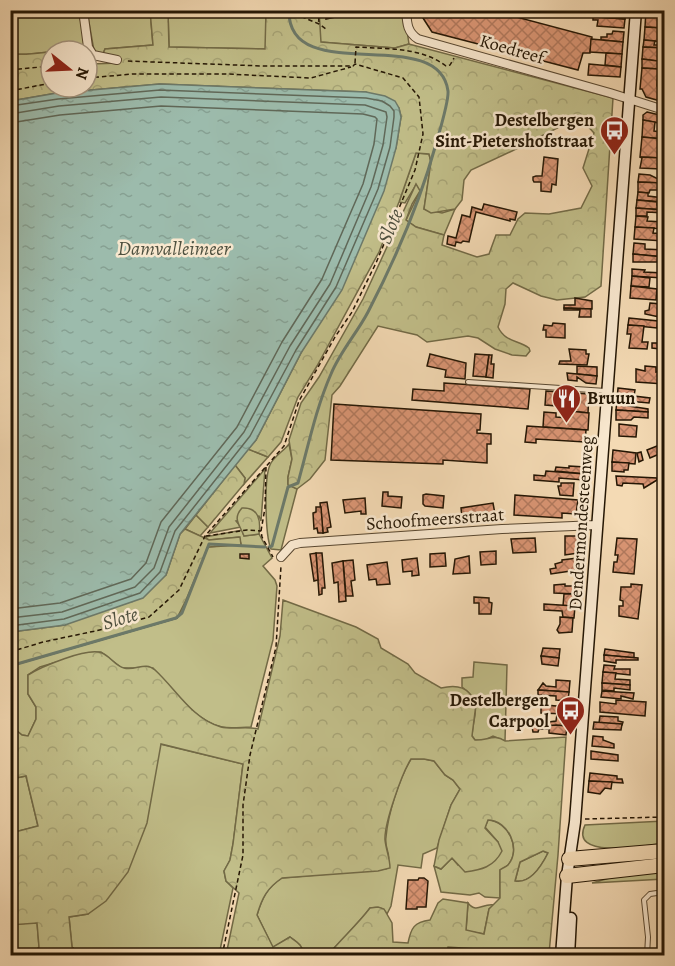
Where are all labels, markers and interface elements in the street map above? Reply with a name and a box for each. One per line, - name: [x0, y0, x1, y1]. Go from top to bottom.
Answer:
- street label: Koedreef: [477, 28, 550, 71]
- north arrow: [39, 39, 99, 99]
- text: N: [70, 64, 95, 83]
- place label: Destelbergen Sint-Pietershofstraat: [435, 108, 594, 153]
- bus stop icon: Destelbergen Sint-Pietershofstraat: [599, 114, 631, 156]
- water label: Slote: [371, 204, 410, 248]
- water label: Damvalleimeer: [118, 235, 231, 262]
- restaurant icon: Bruun: [550, 382, 582, 424]
- place label: Bruun: [587, 386, 635, 410]
- street label: Dendermondesteenweg: [563, 435, 599, 611]
- street label: Schoofmeersstraat: [365, 502, 505, 536]
- water label: Slote: [99, 601, 141, 636]
- place label: Destelbergen Carpool: [450, 688, 549, 733]
- bus stop icon: Destelbergen Carpool: [554, 694, 586, 736]

